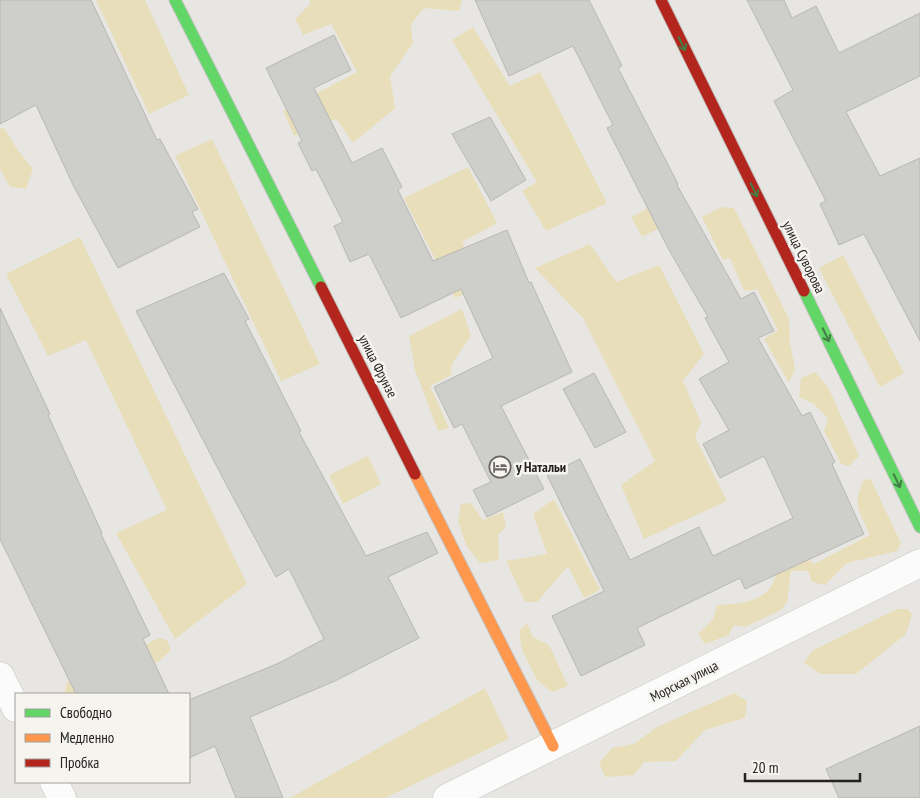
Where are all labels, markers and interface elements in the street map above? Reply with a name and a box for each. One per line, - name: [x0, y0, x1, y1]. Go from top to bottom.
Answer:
- one-way arrow: [678, 36, 687, 51]
- one-way arrow: [749, 182, 759, 197]
- street label: улица Суворова: [779, 218, 829, 296]
- one-way arrow: [821, 328, 831, 343]
- street label: улица Фрунзе: [354, 331, 402, 401]
- hotel icon: у Натальи: [488, 455, 512, 479]
- place label: у Натальи: [515, 458, 566, 476]
- one-way arrow: [893, 473, 903, 488]
- street label: Морская улица: [647, 656, 721, 706]
- legend: [15, 693, 190, 783]
- text: Свободно: [60, 703, 112, 722]
- text: Медленно: [60, 728, 114, 747]
- scale bar: [745, 750, 860, 782]
- text: Пробка: [60, 753, 99, 772]
- text: 20 m: [752, 758, 778, 777]

